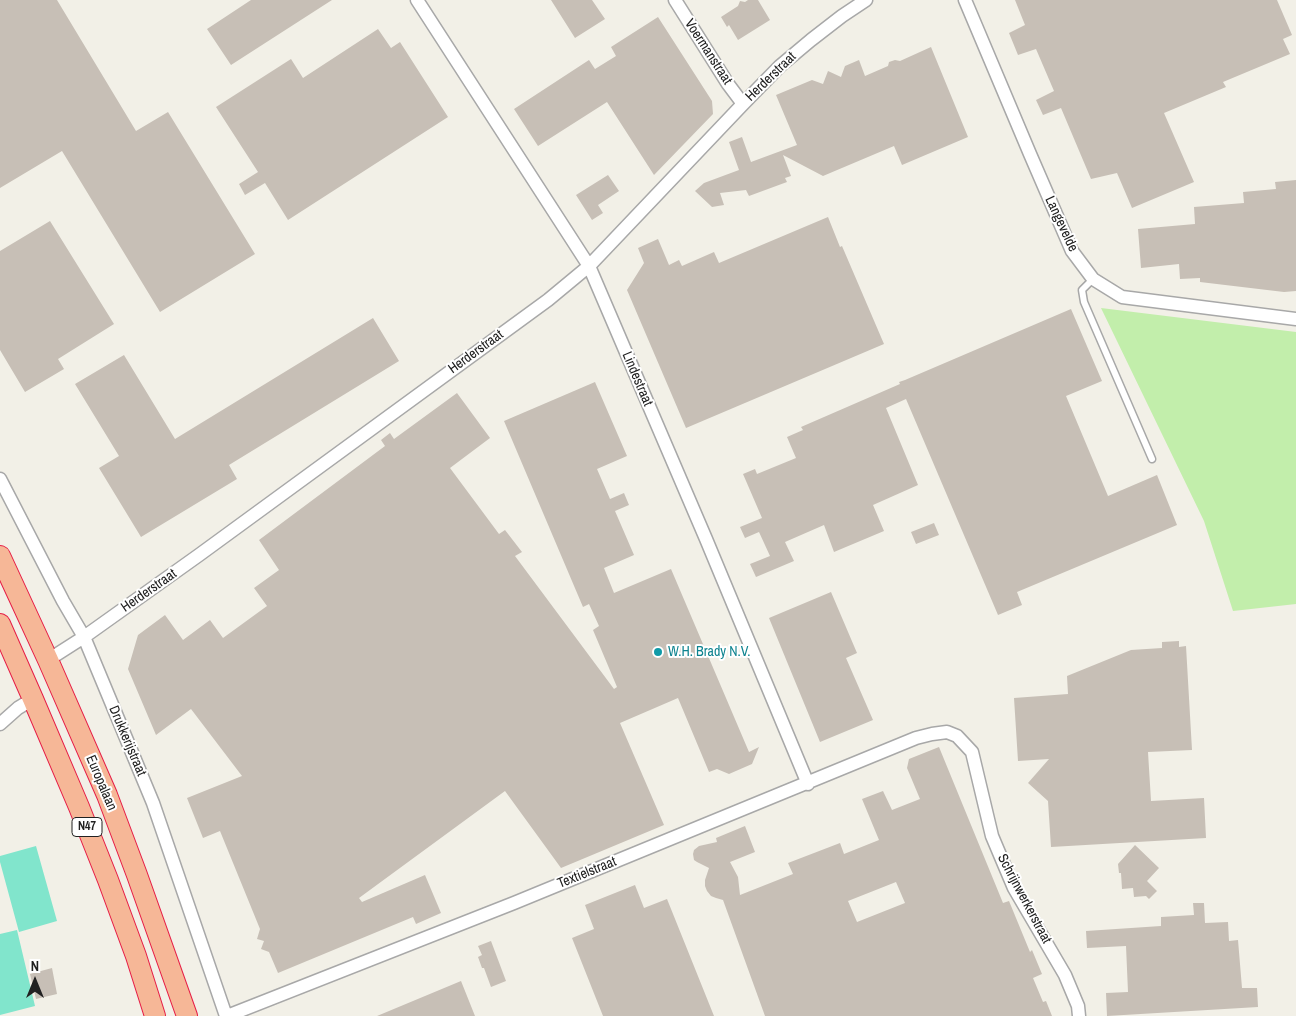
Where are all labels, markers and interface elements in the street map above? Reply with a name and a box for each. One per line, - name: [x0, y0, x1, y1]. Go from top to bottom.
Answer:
- street label: Voermanstraat: [681, 16, 735, 88]
- street label: Herderstraat: [742, 49, 800, 105]
- street label: Langevelde: [1041, 194, 1081, 254]
- street label: Herderstraat: [445, 326, 507, 378]
- street label: Lindestraat: [618, 349, 656, 409]
- street label: Herderstraat: [118, 566, 180, 616]
- place label: W.H. Brady N.V.: [668, 644, 751, 660]
- marker: W.H. Brady N.V.: [652, 646, 664, 658]
- street label: Drukkerijstraat: [105, 703, 149, 779]
- street label: Europalaan: [82, 753, 120, 813]
- road number: N47: [72, 818, 102, 836]
- street label: Schrijnwerkerstraat: [993, 851, 1055, 947]
- street label: Textielstraat: [555, 854, 619, 892]
- north arrow: [10, 956, 60, 1006]
- text: N: [31, 957, 39, 975]

